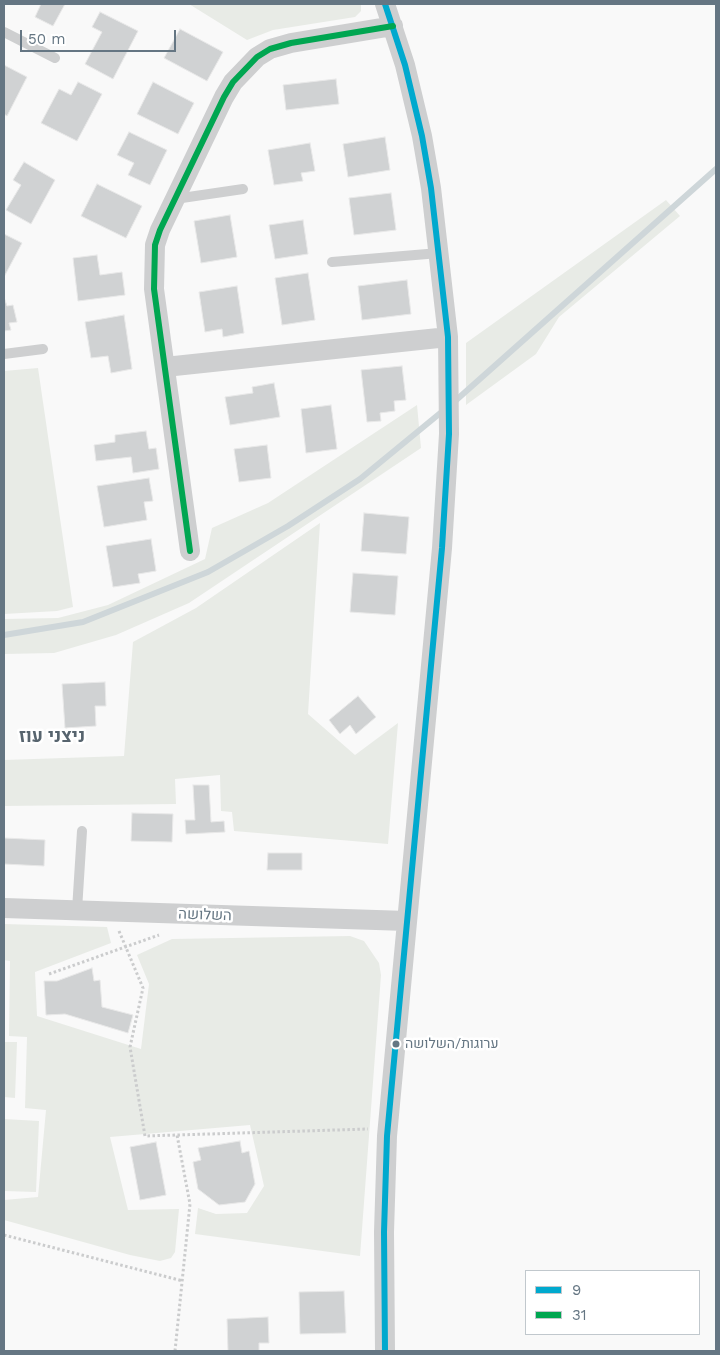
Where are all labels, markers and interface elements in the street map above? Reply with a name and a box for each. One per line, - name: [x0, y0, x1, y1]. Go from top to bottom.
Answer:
- scale bar: [22, 20, 179, 52]
- text: 50 m: [28, 30, 65, 48]
- district label: ניצני עוז: [19, 726, 85, 748]
- street label: השלושה: [178, 905, 232, 925]
- place label: ערוגות/השלושה: [405, 1036, 499, 1052]
- marker: ערוגות/השלושה: [391, 1039, 401, 1049]
- legend: [525, 1270, 700, 1335]
- text: 9: [572, 1281, 581, 1299]
- text: 31: [572, 1306, 587, 1324]

